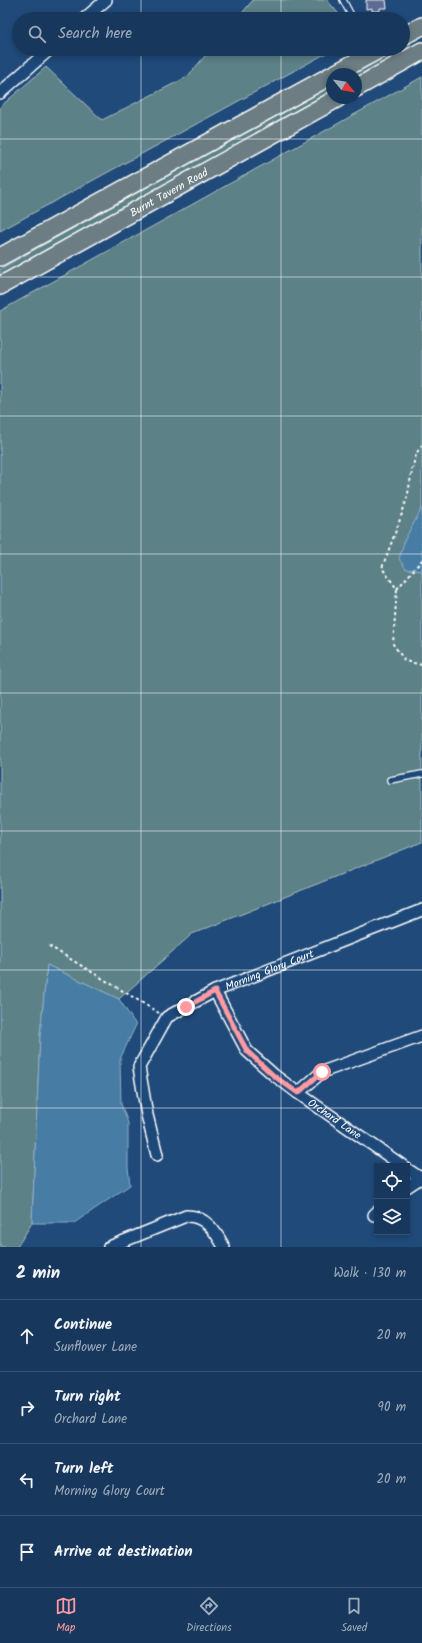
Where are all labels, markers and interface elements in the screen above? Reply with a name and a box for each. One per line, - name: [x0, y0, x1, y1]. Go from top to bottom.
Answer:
- search box: [12, 12, 410, 56]
- text: Search here: [58, 22, 132, 46]
- icon: search: [26, 23, 48, 45]
- north arrow: [326, 68, 362, 104]
- street label: Burnt Tavern Road: [127, 164, 212, 222]
- street label: Morning Glory Court: [223, 945, 317, 996]
- route end: [177, 998, 195, 1016]
- route start: [313, 1063, 331, 1081]
- street label: Orchard Lane: [304, 1094, 365, 1145]
- map controls: [374, 1163, 410, 1235]
- button: locate: [374, 1163, 410, 1199]
- button: layers: [374, 1199, 410, 1235]
- text: 2 min: [16, 1260, 60, 1287]
- text: Walk · 130 m: [333, 1263, 406, 1284]
- text: Continue: [54, 1313, 112, 1337]
- icon: ahead: [16, 1325, 38, 1347]
- text: 20 m: [376, 1325, 406, 1346]
- text: Sunflower Lane: [54, 1337, 137, 1358]
- text: Turn right: [54, 1385, 121, 1409]
- icon: right: [16, 1397, 38, 1419]
- text: 90 m: [378, 1397, 406, 1418]
- text: Orchard Lane: [54, 1409, 127, 1430]
- text: Turn left: [54, 1457, 114, 1481]
- icon: left: [16, 1469, 38, 1491]
- text: 20 m: [376, 1469, 406, 1490]
- text: Morning Glory Court: [54, 1481, 165, 1502]
- text: Arrive at destination: [54, 1540, 193, 1564]
- icon: arrive: [16, 1541, 38, 1563]
- tab: Map: [55, 1595, 77, 1637]
- tab: Directions: [186, 1595, 232, 1637]
- tab: Saved: [341, 1595, 367, 1637]

